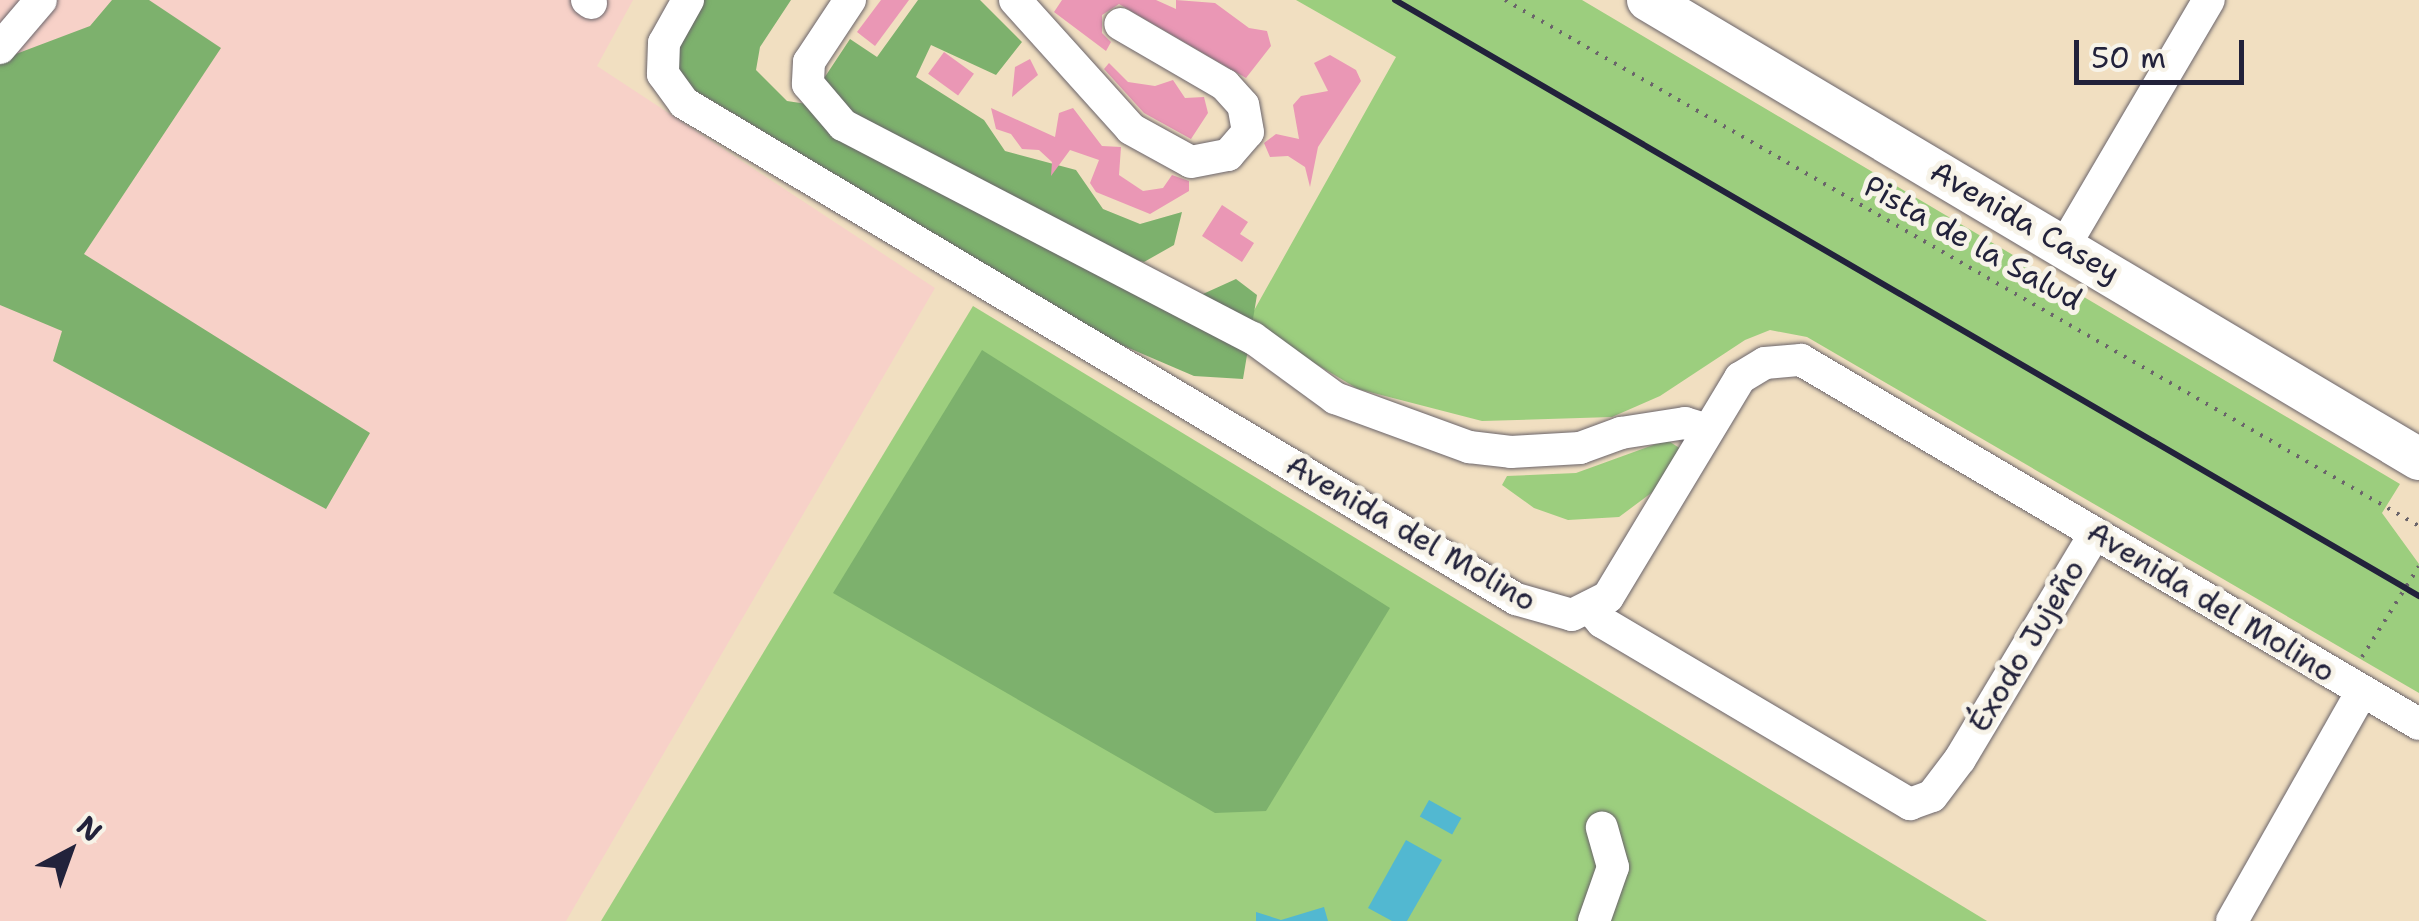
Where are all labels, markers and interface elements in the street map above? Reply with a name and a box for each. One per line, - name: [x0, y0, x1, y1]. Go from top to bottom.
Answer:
- scale bar: [2079, 20, 2249, 82]
- text: 50 m: [2091, 37, 2166, 78]
- street label: Avenida Casey: [1924, 153, 2126, 291]
- street label: Pista de la Salud: [1858, 168, 2088, 318]
- street label: Avenida del Molino: [1280, 447, 1542, 619]
- street label: Avenida del Molino: [2081, 514, 2341, 690]
- street label: Éxodo Jujeño: [1961, 553, 2093, 739]
- north arrow: [20, 801, 120, 901]
- text: N: [69, 807, 111, 850]

